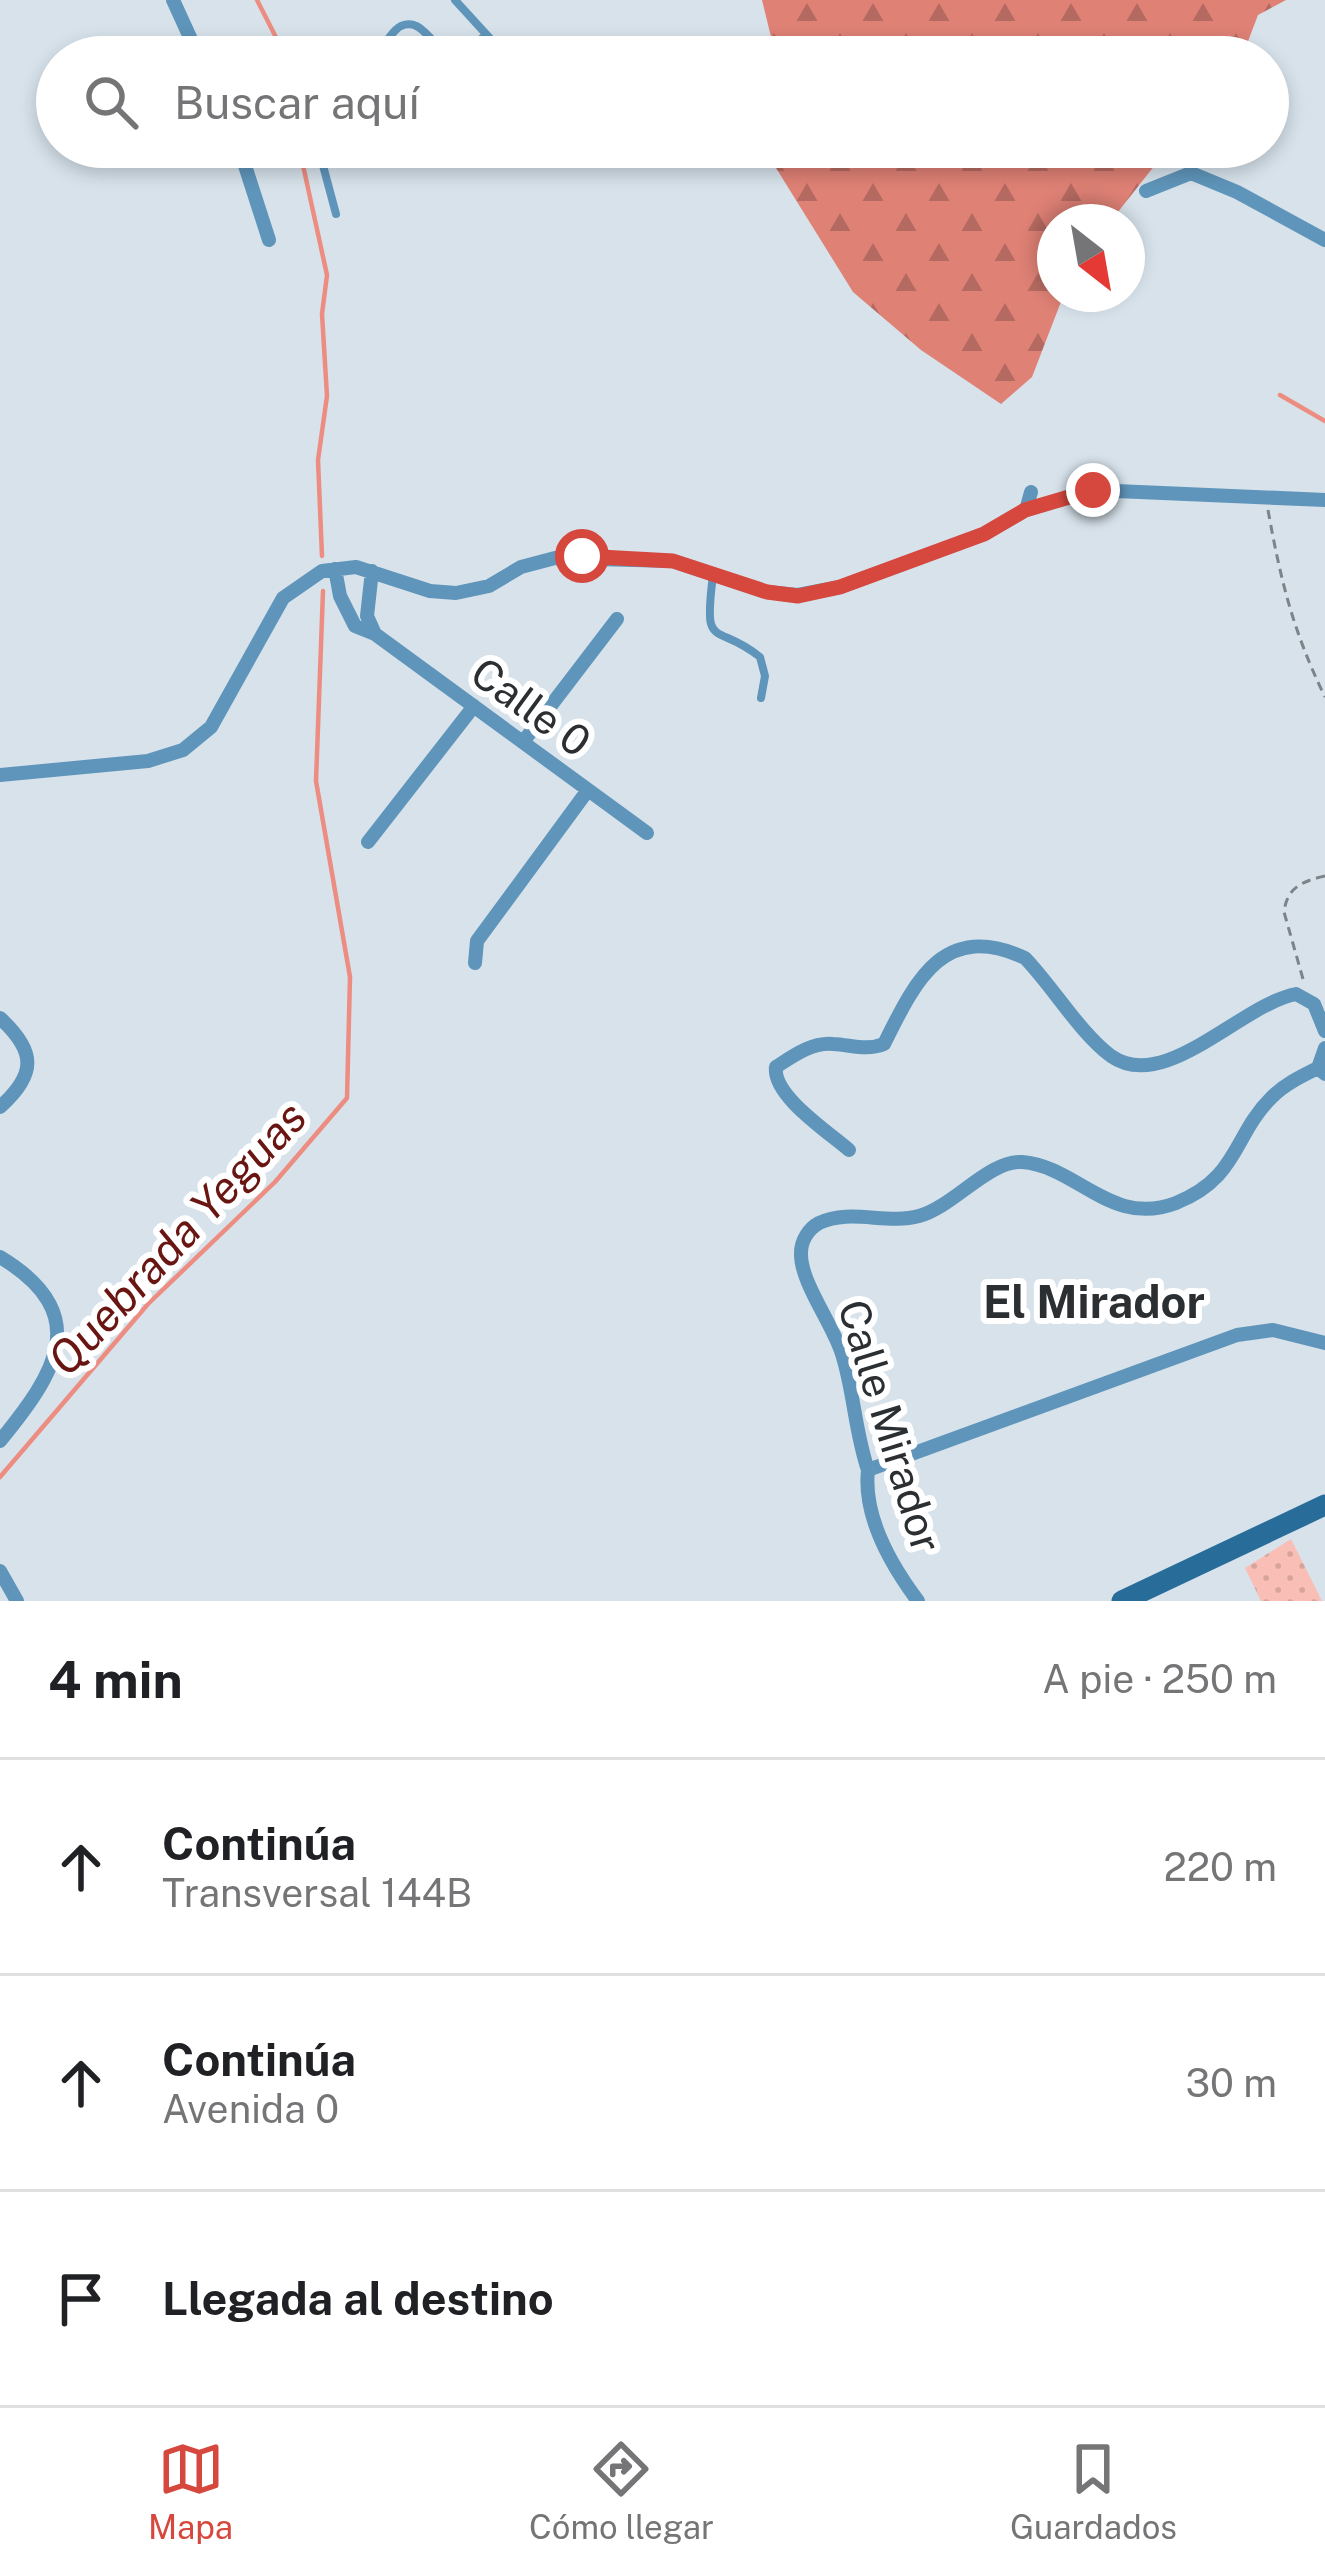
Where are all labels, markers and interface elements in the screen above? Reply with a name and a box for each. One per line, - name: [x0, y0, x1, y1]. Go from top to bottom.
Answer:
- search box: [36, 36, 1289, 168]
- icon: search: [78, 69, 144, 135]
- text: Buscar aquí: [174, 76, 420, 129]
- north arrow: [1037, 204, 1145, 312]
- route end: [1066, 463, 1120, 517]
- route start: [555, 529, 609, 583]
- street label: Calle 0: [462, 647, 600, 766]
- water label: Quebrada Yeguas: [37, 1090, 317, 1385]
- district label: El Mirador: [983, 1275, 1205, 1328]
- street label: Calle Mirador: [829, 1294, 952, 1558]
- text: 4 min: [48, 1650, 183, 1709]
- text: A pie · 250 m: [1042, 1656, 1277, 1702]
- text: Continúa: [162, 1817, 356, 1870]
- icon: ahead: [48, 1834, 114, 1900]
- text: 220 m: [1163, 1844, 1277, 1890]
- text: Transversal 144B: [162, 1870, 472, 1916]
- text: Continúa: [162, 2033, 356, 2086]
- icon: ahead: [48, 2050, 114, 2116]
- text: 30 m: [1186, 2060, 1277, 2106]
- text: Avenida 0: [162, 2086, 339, 2132]
- icon: arrive: [48, 2266, 114, 2332]
- text: Llegada al destino: [162, 2272, 554, 2325]
- tab: Mapa: [148, 2436, 233, 2546]
- tab: Cómo llegar: [529, 2436, 714, 2546]
- tab: Guardados: [1010, 2436, 1177, 2546]

